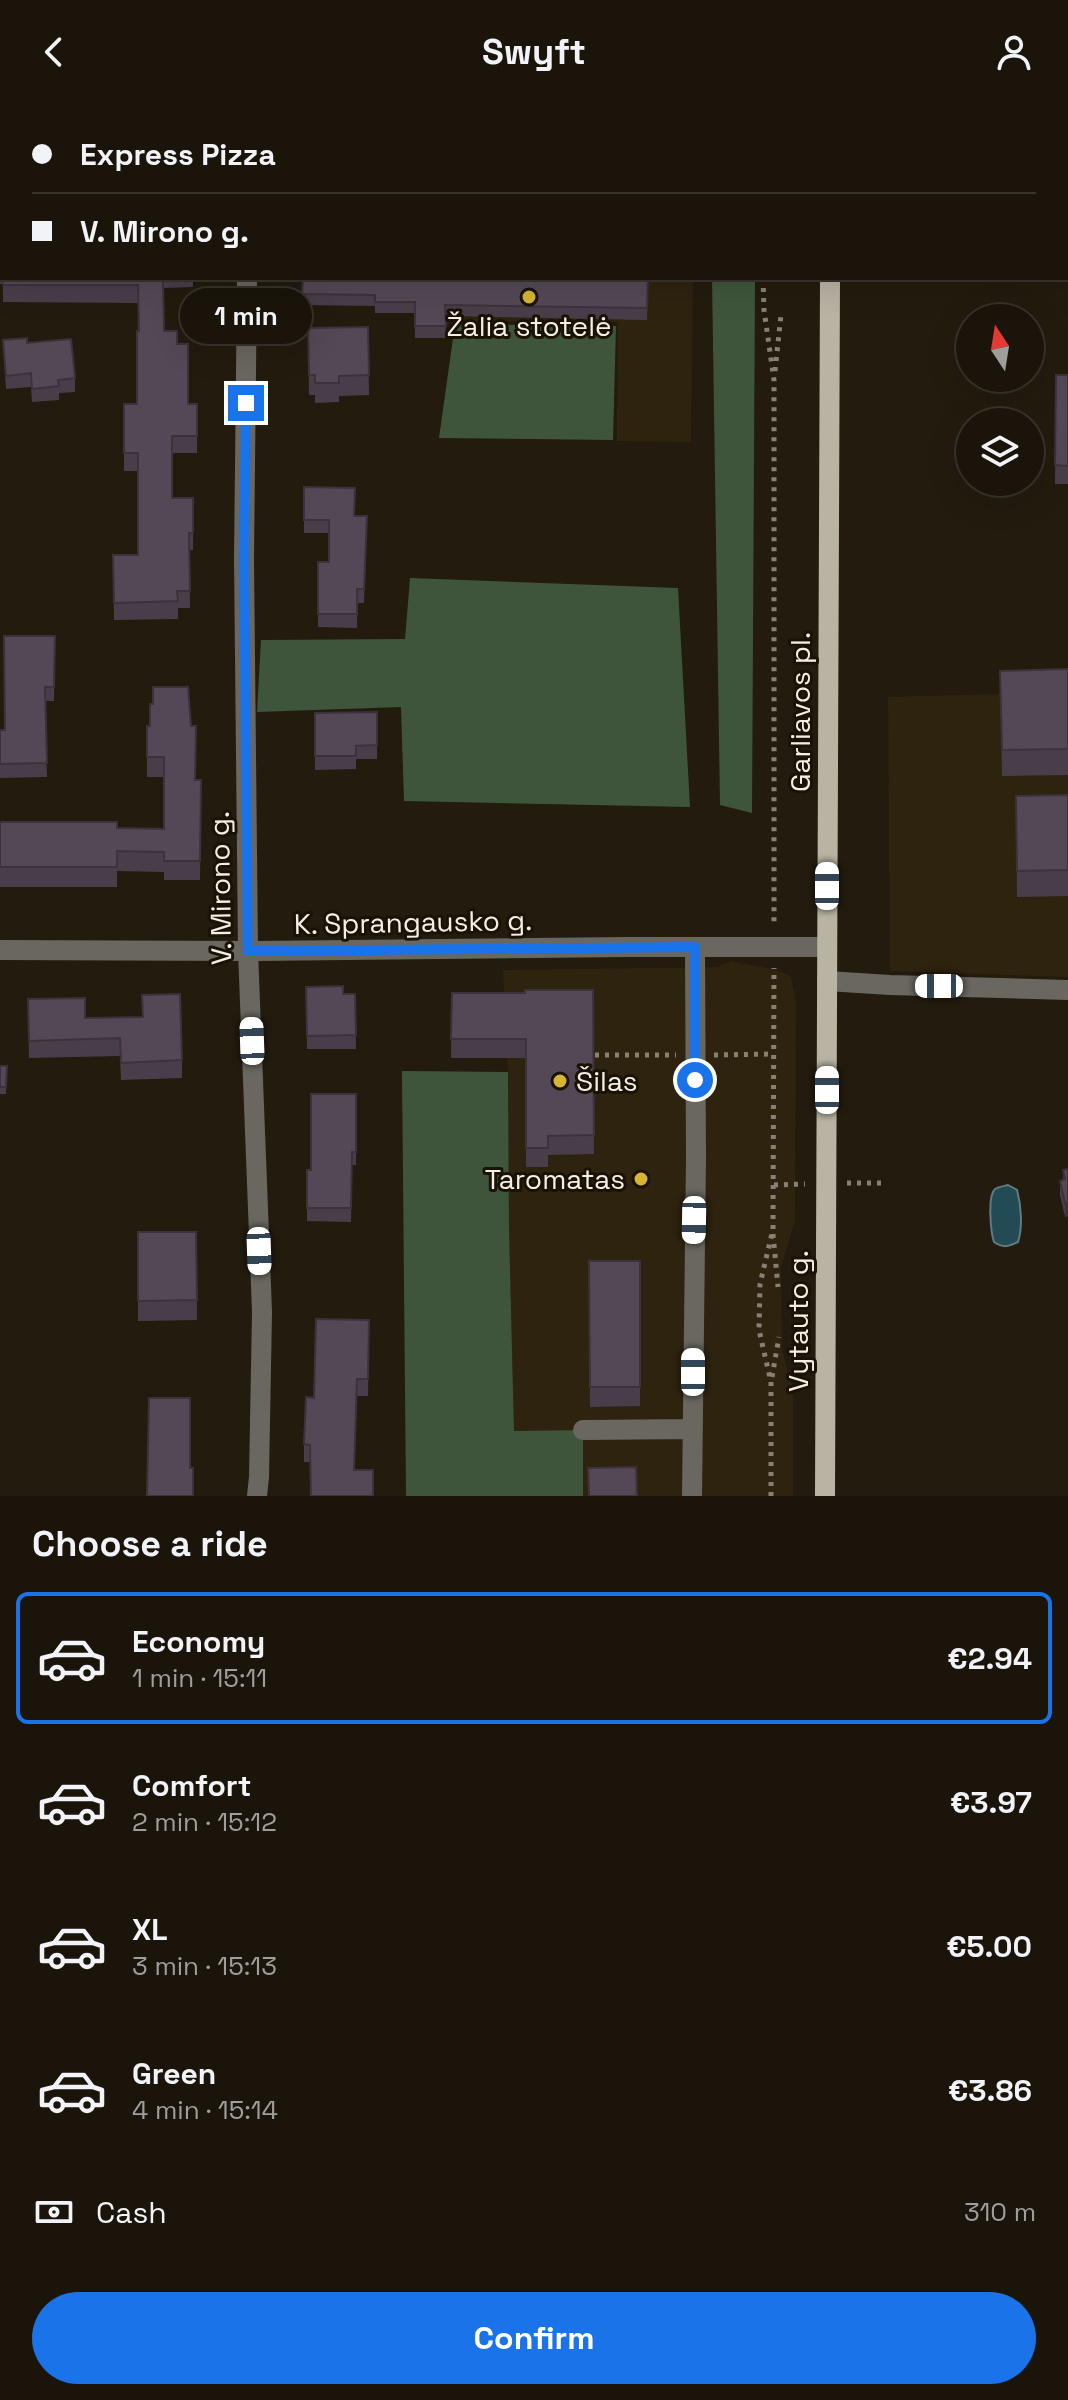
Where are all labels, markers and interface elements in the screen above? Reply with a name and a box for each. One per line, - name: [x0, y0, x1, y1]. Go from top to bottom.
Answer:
- text: Swyft: [482, 29, 586, 75]
- icon: back: [32, 30, 76, 74]
- icon: person: [992, 30, 1036, 74]
- text: Express Pizza: [80, 135, 276, 174]
- text: V. Mirono g.: [80, 212, 249, 251]
- callout: 1 min: [180, 287, 312, 343]
- marker: Žalia stotelė: [520, 288, 538, 306]
- text: 1 min: [214, 299, 278, 333]
- north arrow: [956, 304, 1044, 392]
- map controls: [956, 304, 1044, 496]
- place label: Žalia stotelė: [446, 308, 612, 344]
- route end: [228, 385, 264, 421]
- button: layers: [956, 408, 1044, 496]
- street label: Garliavos pl.: [782, 632, 818, 792]
- street label: V. Mirono g.: [201, 811, 239, 965]
- car: [815, 862, 839, 910]
- street label: K. Sprangausko g.: [293, 902, 533, 942]
- car: [915, 974, 963, 998]
- car: [239, 1017, 265, 1065]
- route start: [677, 1062, 713, 1098]
- place label: Šilas: [576, 1063, 638, 1099]
- car: [815, 1066, 839, 1114]
- marker: Šilas: [551, 1072, 569, 1090]
- place label: Taromatas: [485, 1161, 625, 1197]
- marker: Taromatas: [632, 1170, 650, 1188]
- car: [682, 1196, 706, 1244]
- car: [246, 1227, 272, 1275]
- street label: Vytauto g.: [780, 1250, 816, 1392]
- car: [681, 1348, 705, 1396]
- text: Choose a ride: [32, 1521, 268, 1567]
- icon: car: [36, 1622, 108, 1694]
- text: Economy: [132, 1622, 265, 1661]
- text: €2.94: [947, 1639, 1032, 1678]
- text: 1 min · 15:11: [132, 1661, 267, 1695]
- icon: car: [36, 1766, 108, 1838]
- text: Comfort: [132, 1766, 251, 1805]
- text: €3.97: [950, 1783, 1032, 1822]
- text: 2 min · 15:12: [132, 1805, 277, 1839]
- icon: car: [36, 1910, 108, 1982]
- text: XL: [132, 1910, 168, 1949]
- text: €5.00: [946, 1927, 1032, 1966]
- text: 3 min · 15:13: [132, 1949, 277, 1983]
- icon: car: [36, 2054, 108, 2126]
- text: Green: [132, 2054, 216, 2093]
- text: €3.86: [948, 2071, 1032, 2110]
- text: 4 min · 15:14: [132, 2093, 278, 2127]
- icon: cash: [32, 2190, 76, 2234]
- text: Cash: [96, 2193, 167, 2232]
- text: 310 m: [964, 2195, 1036, 2229]
- button: Confirm: [32, 2292, 1036, 2384]

